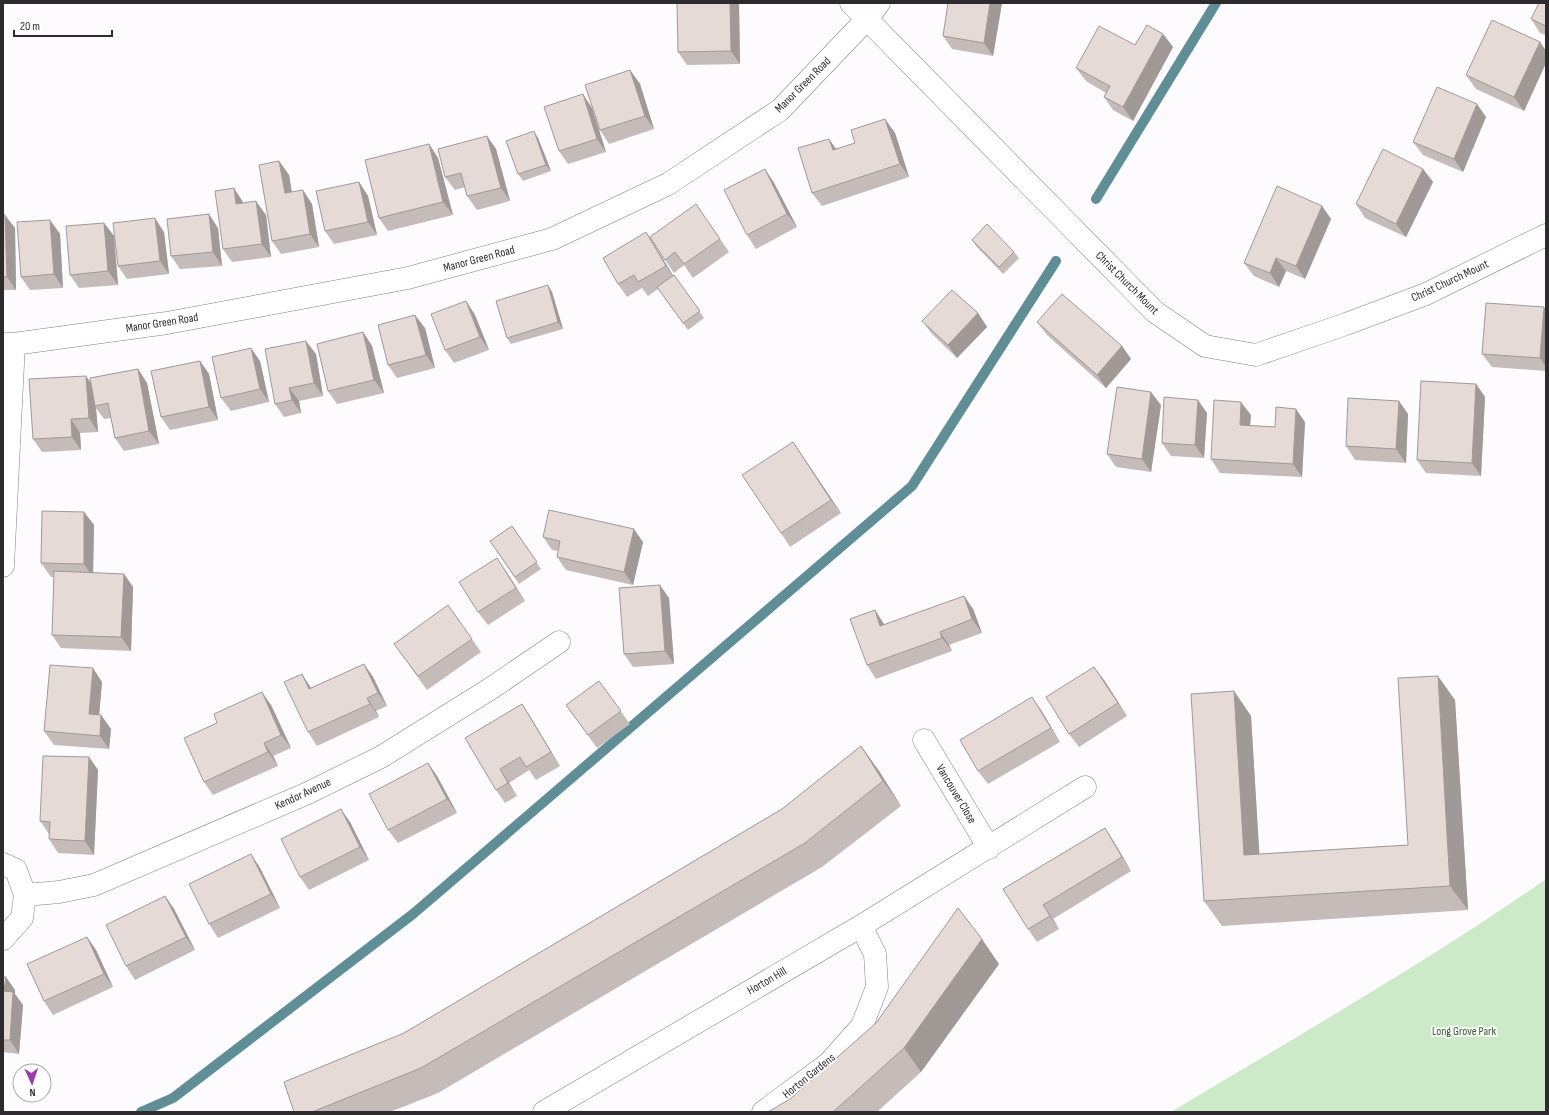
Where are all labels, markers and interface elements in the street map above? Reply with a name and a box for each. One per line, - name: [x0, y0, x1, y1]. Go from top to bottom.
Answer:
- scale bar: [14, 12, 112, 38]
- text: 20 m: [20, 19, 40, 34]
- street label: Manor Green Road: [772, 54, 834, 116]
- street label: Manor Green Road: [442, 242, 516, 276]
- street label: Christ Church Mount: [1092, 248, 1162, 318]
- street label: Christ Church Mount: [1409, 256, 1491, 305]
- street label: Manor Green Road: [125, 310, 199, 336]
- street label: Vancouver Close: [932, 762, 980, 826]
- street label: Kendor Avenue: [273, 774, 333, 813]
- street label: Horton Hill: [745, 964, 789, 998]
- park label: Long Grove Park: [1432, 1024, 1496, 1039]
- street label: Horton Gardens: [780, 1050, 838, 1102]
- north arrow: [12, 1063, 52, 1103]
- text: N: [29, 1086, 36, 1099]

